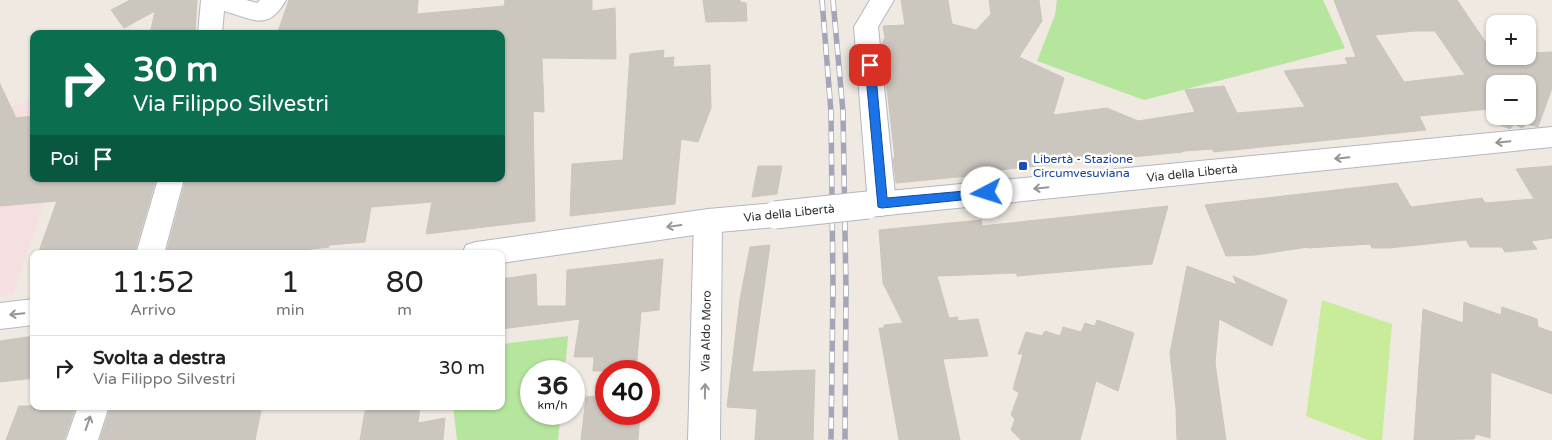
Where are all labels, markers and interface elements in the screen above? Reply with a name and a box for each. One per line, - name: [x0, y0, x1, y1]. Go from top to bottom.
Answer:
- map controls: [1486, 15, 1536, 125]
- button: +: [1486, 15, 1536, 65]
- pin: [849, 44, 891, 86]
- text: 30 m: [133, 49, 218, 91]
- icon: right: [50, 50, 115, 115]
- icon: arrive: [856, 51, 884, 79]
- button: −: [1486, 75, 1536, 125]
- text: Via Filippo Silvestri: [133, 91, 329, 117]
- one-way arrow: [1496, 137, 1512, 147]
- icon: arrive: [89, 145, 117, 173]
- text: Poi: [50, 148, 79, 170]
- place label: Libertà - Stazione Circumvesuviana: [1033, 152, 1133, 180]
- one-way arrow: [1334, 153, 1350, 163]
- marker: Libertà - Stazione Circumvesuviana: [1017, 160, 1029, 172]
- street label: Via della Libertà: [1146, 161, 1238, 185]
- position arrow: [960, 166, 1012, 218]
- one-way arrow: [1033, 183, 1049, 193]
- street label: Via della Libertà: [743, 201, 835, 225]
- one-way arrow: [667, 221, 683, 231]
- text: 11:52: [111, 264, 195, 301]
- text: 1: [281, 264, 300, 301]
- text: 80: [386, 264, 424, 301]
- street label: Via Aldo Moro: [698, 290, 714, 372]
- text: Arrivo: [130, 300, 176, 320]
- text: min: [276, 300, 304, 320]
- text: m: [397, 300, 412, 320]
- one-way arrow: [9, 309, 25, 319]
- text: Svolta a destra: [93, 347, 226, 369]
- icon: right: [50, 354, 78, 382]
- text: 30 m: [439, 357, 485, 379]
- speed limit sign: 40: [595, 360, 660, 425]
- text: Via Filippo Silvestri: [93, 369, 236, 389]
- text: 36: [537, 371, 568, 401]
- one-way arrow: [700, 384, 710, 400]
- text: km/h: [537, 398, 568, 412]
- one-way arrow: [84, 416, 93, 431]

